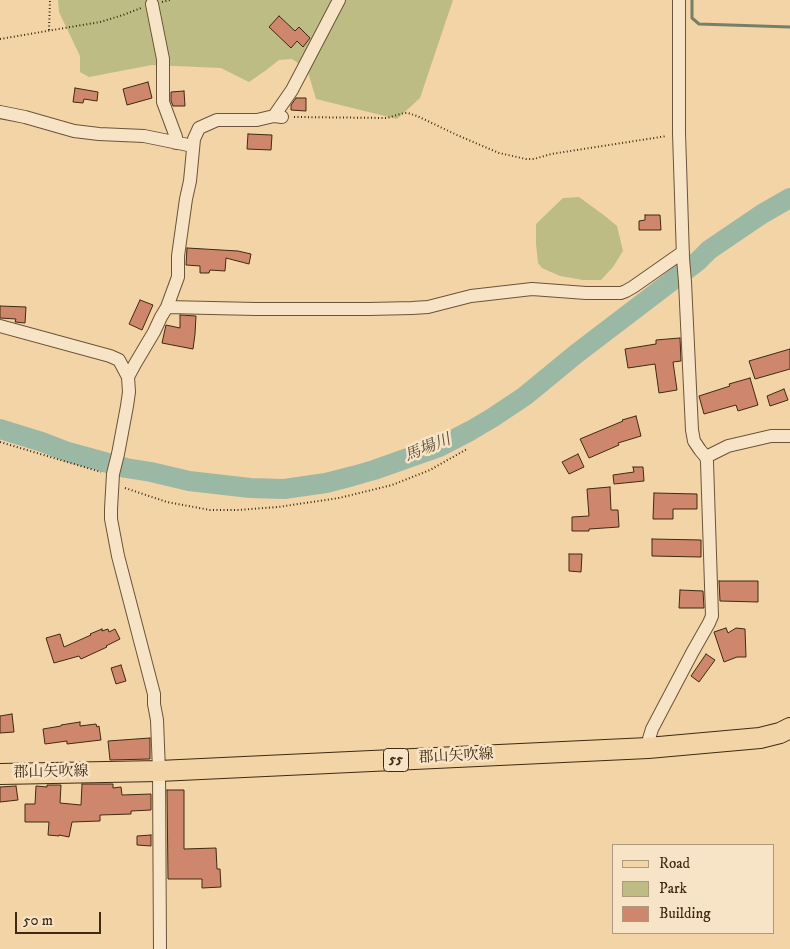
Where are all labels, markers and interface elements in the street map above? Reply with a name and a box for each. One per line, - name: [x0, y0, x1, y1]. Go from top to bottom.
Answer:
- water label: 馬場川: [402, 431, 454, 467]
- street label: 郡山矢吹線: [418, 746, 494, 768]
- road number: 55: [384, 748, 408, 772]
- street label: 郡山矢吹線: [13, 763, 89, 783]
- legend: [612, 844, 775, 934]
- text: Road: [659, 854, 690, 873]
- text: Park: [659, 879, 687, 898]
- scale bar: [18, 902, 104, 934]
- text: Building: [659, 904, 711, 923]
- text: 50 m: [23, 911, 53, 930]

